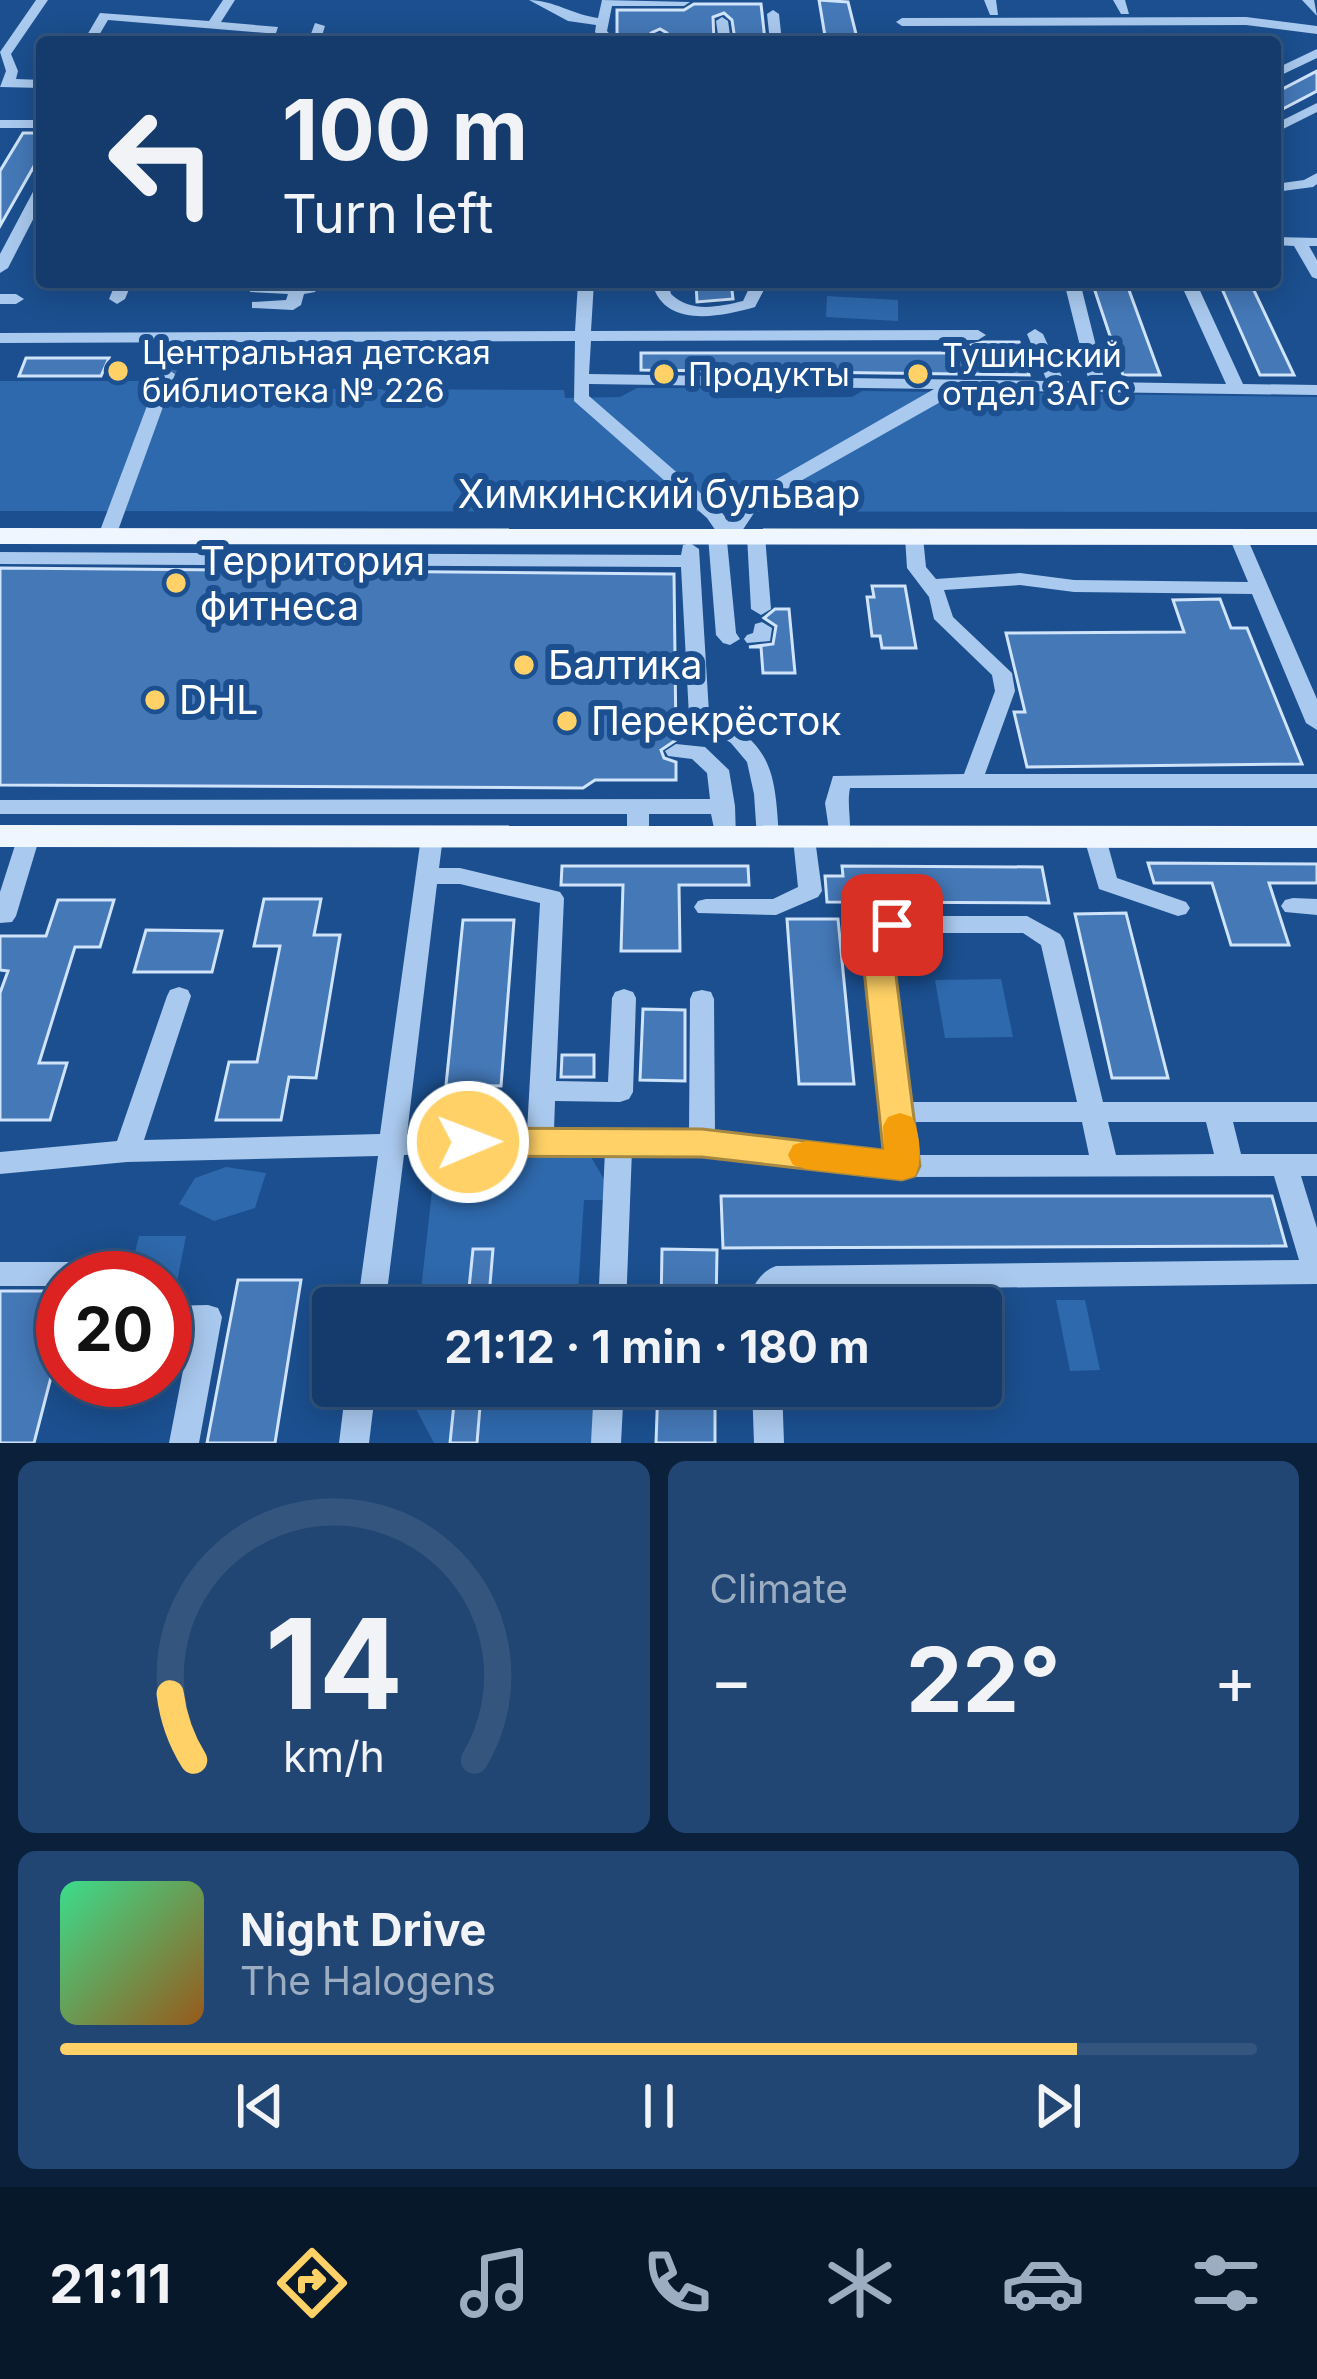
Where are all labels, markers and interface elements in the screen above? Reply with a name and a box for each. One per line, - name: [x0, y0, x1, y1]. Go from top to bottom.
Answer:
- text: 100 m: [282, 79, 528, 180]
- icon: left: [84, 84, 240, 240]
- text: Turn left: [282, 181, 493, 246]
- place label: Центральная детская библиотека № 226: [142, 332, 491, 410]
- place label: Тушинский отдел ЗАГС: [942, 335, 1131, 413]
- place label: Продукты: [688, 354, 850, 394]
- marker: Центральная детская библиотека № 226: [105, 358, 131, 384]
- marker: Продукты: [651, 361, 677, 387]
- marker: Тушинский отдел ЗАГС: [905, 361, 931, 387]
- street label: Химкинский бульвар: [458, 470, 860, 517]
- place label: Территория фитнеса: [200, 537, 425, 629]
- marker: Территория фитнеса: [163, 570, 189, 596]
- place label: Балтика: [548, 641, 702, 688]
- marker: Балтика: [511, 652, 537, 678]
- place label: DHL: [179, 676, 258, 723]
- marker: DHL: [142, 687, 168, 713]
- place label: Перекрёсток: [591, 697, 841, 744]
- marker: Перекрёсток: [554, 708, 580, 734]
- pin: [841, 874, 943, 976]
- icon: arrive: [859, 892, 925, 958]
- position arrow: [405, 1079, 531, 1205]
- speed limit sign: 20: [36, 1251, 192, 1407]
- text: 21:12 · 1 min · 180 m: [444, 1319, 870, 1374]
- text: Climate: [710, 1565, 848, 1612]
- text: 14: [265, 1588, 403, 1739]
- text: 22°: [906, 1625, 1061, 1734]
- text: −: [710, 1640, 753, 1720]
- text: +: [1213, 1640, 1257, 1720]
- text: km/h: [283, 1730, 385, 1782]
- text: Night Drive: [240, 1902, 486, 1957]
- text: The Halogens: [240, 1957, 496, 2004]
- icon: previous: [227, 2073, 293, 2139]
- icon: pause: [626, 2073, 692, 2139]
- icon: next: [1025, 2073, 1091, 2139]
- icon: directions: [270, 2241, 354, 2325]
- icon: music: [453, 2241, 537, 2325]
- icon: phone: [635, 2241, 719, 2325]
- icon: climate: [818, 2241, 902, 2325]
- icon: car: [1001, 2241, 1085, 2325]
- icon: filters: [1184, 2241, 1268, 2325]
- text: 21:11: [49, 2251, 171, 2316]

